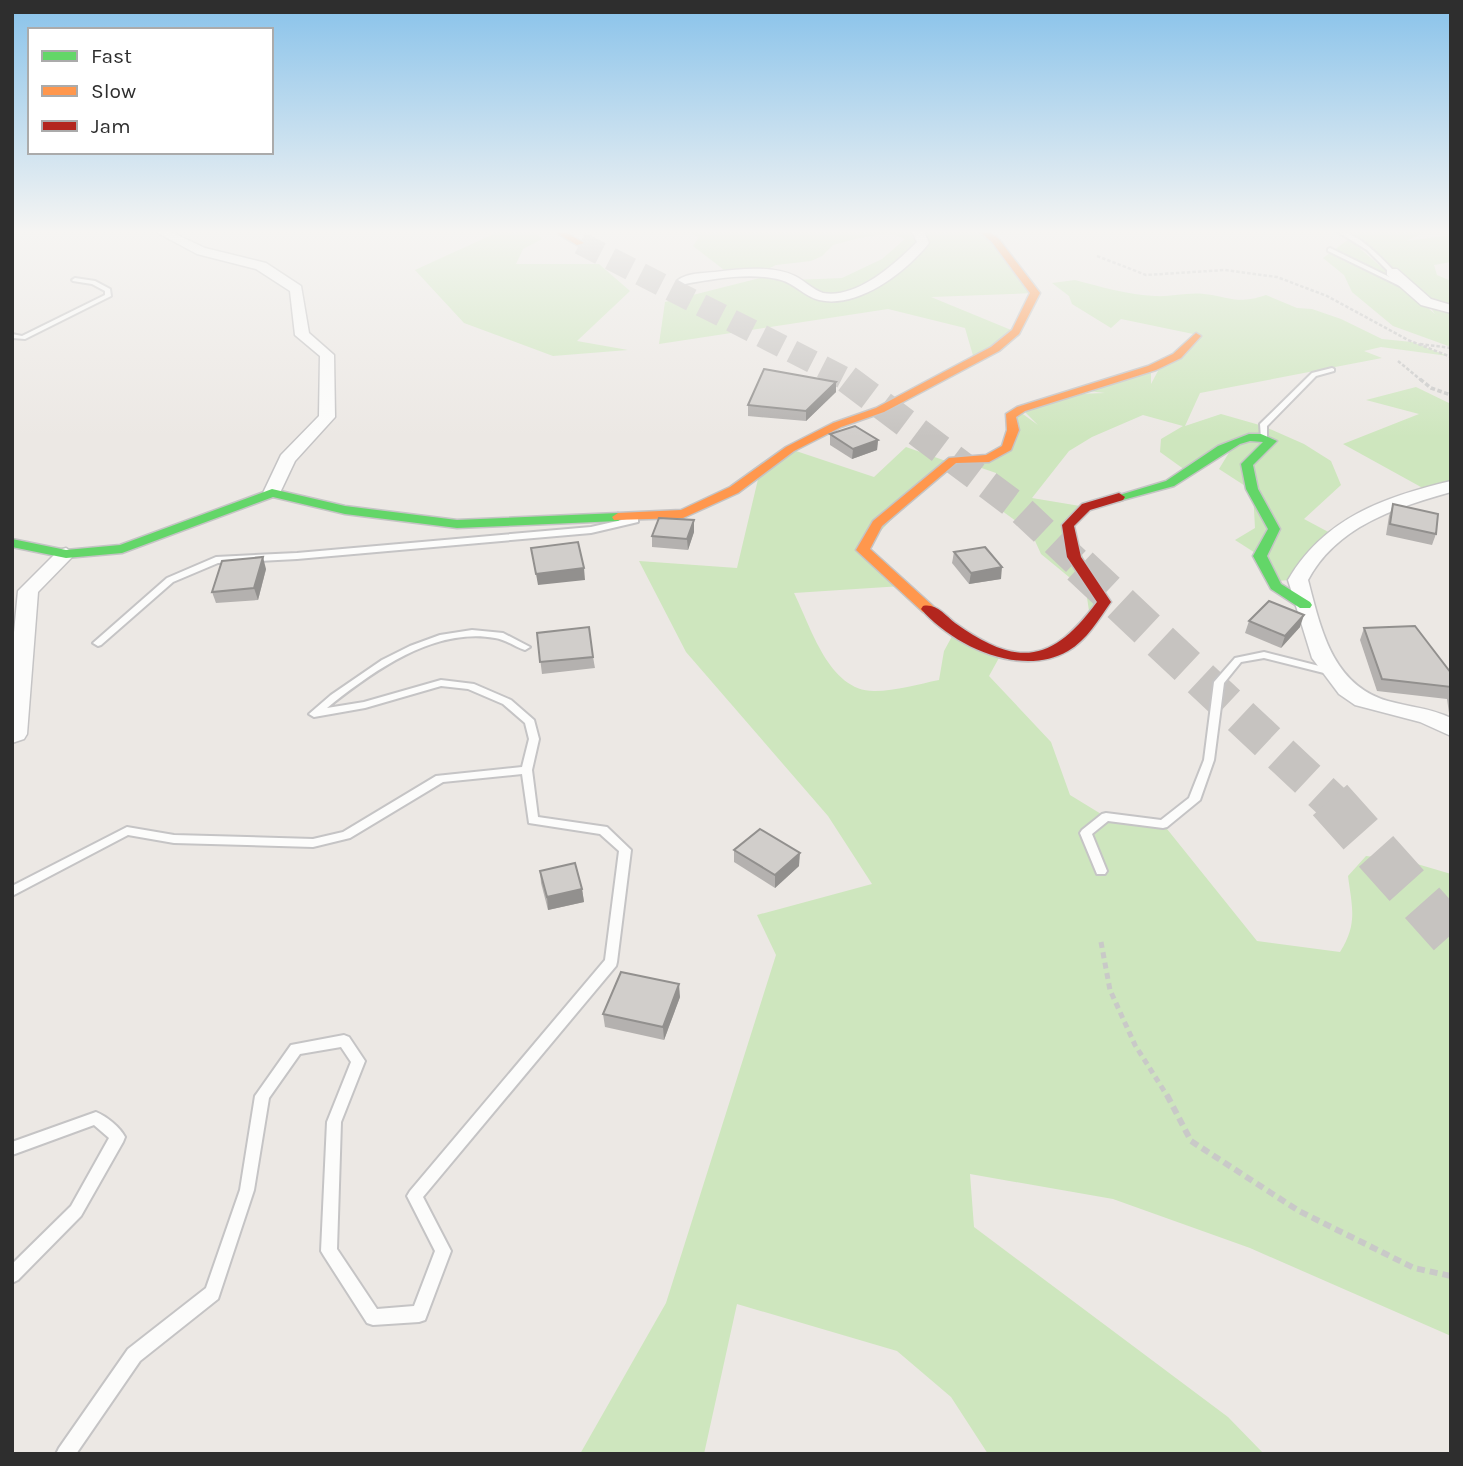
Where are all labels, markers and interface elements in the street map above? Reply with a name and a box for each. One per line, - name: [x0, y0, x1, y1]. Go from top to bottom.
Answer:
- legend: [28, 28, 273, 154]
- text: Fast: [91, 44, 132, 68]
- text: Slow: [91, 79, 136, 103]
- text: Jam: [91, 114, 131, 138]

